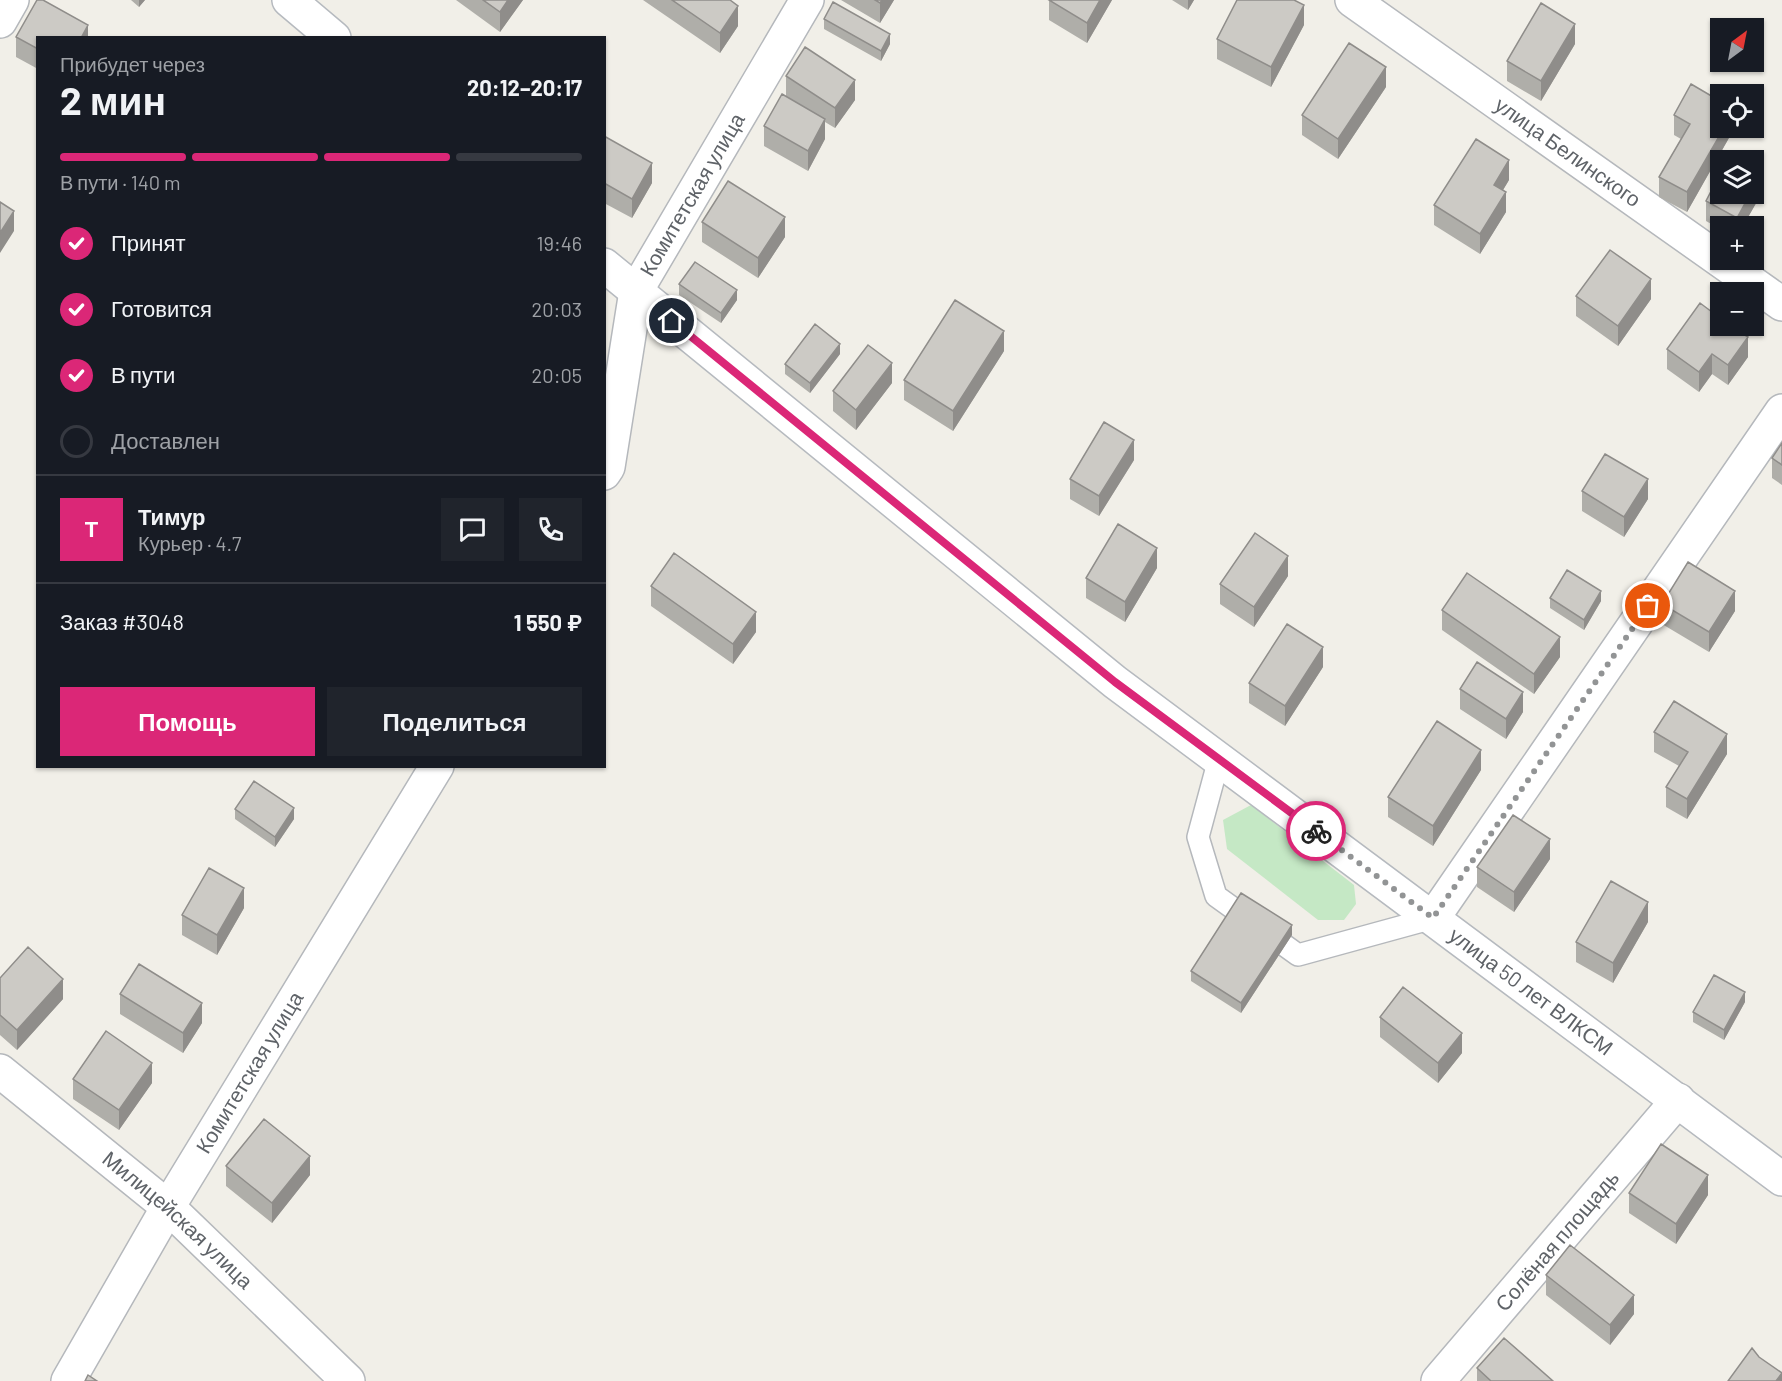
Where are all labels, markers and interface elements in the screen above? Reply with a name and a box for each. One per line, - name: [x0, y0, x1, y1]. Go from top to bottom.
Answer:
- north arrow: [1710, 18, 1764, 72]
- map controls: [1710, 18, 1764, 336]
- text: Прибудет через: [60, 52, 205, 76]
- text: 20:12–20:17: [467, 74, 582, 100]
- text: 2 мин: [60, 76, 166, 123]
- button: locate: [1710, 84, 1764, 138]
- street label: улица Белинского: [1491, 91, 1646, 211]
- street label: Комитетская улица: [634, 108, 749, 280]
- button: layers: [1710, 150, 1764, 204]
- text: В пути · 140 m: [60, 170, 181, 194]
- button: +: [1710, 216, 1764, 270]
- icon: check: [60, 227, 93, 260]
- text: Принят: [111, 229, 185, 255]
- text: 19:46: [536, 231, 582, 255]
- button: −: [1710, 282, 1764, 336]
- icon: check: [60, 293, 93, 326]
- text: Готовится: [111, 295, 212, 321]
- pin: [646, 295, 697, 346]
- text: 20:03: [532, 297, 582, 321]
- icon: home: [655, 304, 688, 337]
- icon: check: [60, 359, 93, 392]
- text: В пути: [111, 361, 175, 387]
- text: 20:05: [532, 363, 582, 387]
- text: Доставлен: [111, 427, 220, 453]
- button: chat: [441, 498, 504, 561]
- button: phone: [519, 498, 582, 561]
- text: Тимур: [138, 503, 206, 529]
- text: Т: [85, 515, 98, 541]
- text: Курьер · 4.7: [138, 531, 241, 555]
- pin: [1622, 580, 1673, 631]
- icon: bag: [1631, 589, 1664, 622]
- text: Заказ #3048: [60, 608, 184, 634]
- text: 1 550 ₽: [514, 609, 582, 635]
- button: Помощь: [60, 687, 315, 756]
- button: Поделиться: [327, 687, 582, 756]
- courier: [1286, 801, 1346, 861]
- icon: bike: [1300, 815, 1333, 848]
- street label: улица 50 лет ВЛКСМ: [1445, 921, 1618, 1060]
- street label: Комитетская улица: [190, 986, 308, 1157]
- street label: Милицейская улица: [98, 1145, 259, 1293]
- street label: Солёная площадь: [1489, 1165, 1623, 1316]

